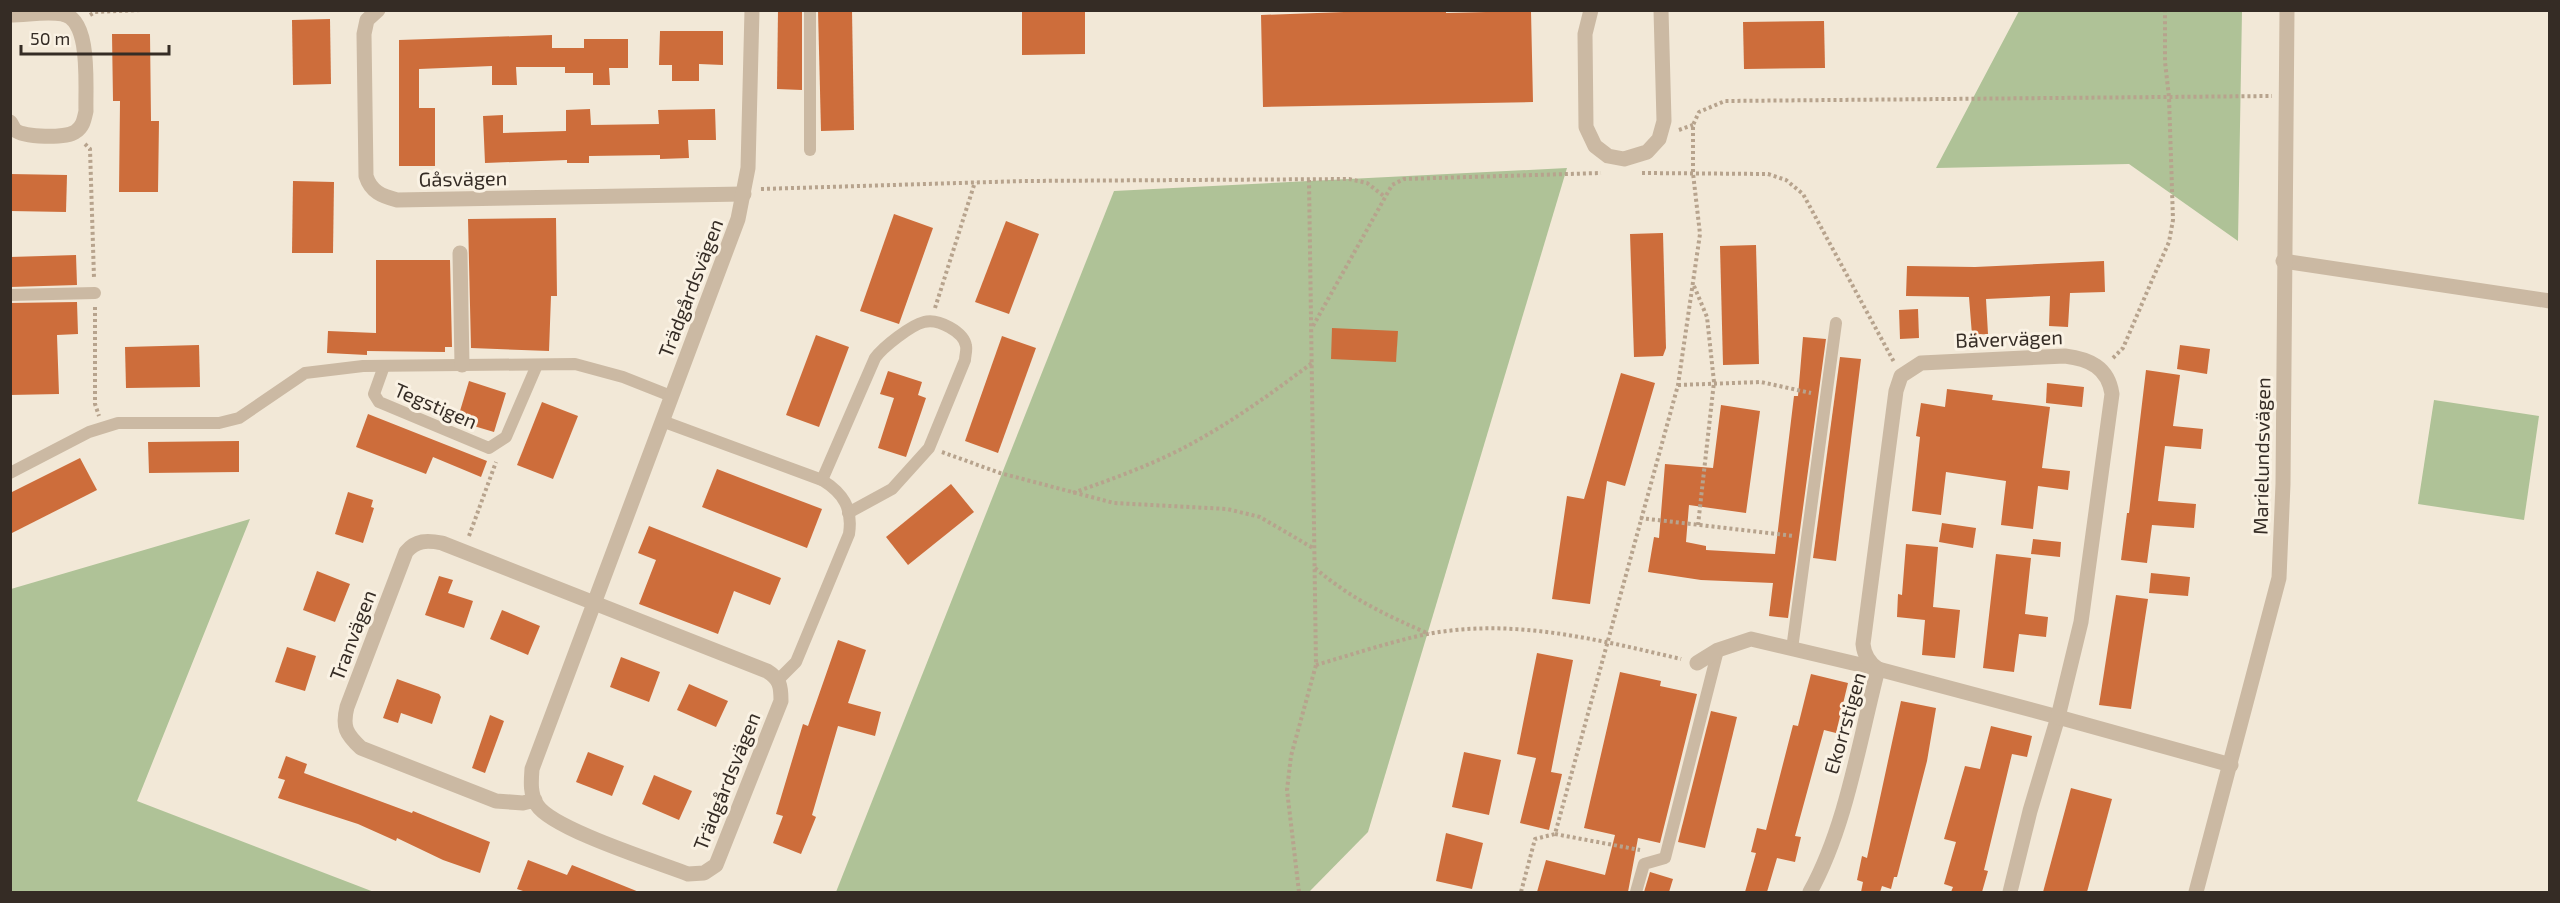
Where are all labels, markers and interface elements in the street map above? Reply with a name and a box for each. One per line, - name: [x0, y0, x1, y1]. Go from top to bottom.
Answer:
- scale bar: [21, 18, 170, 56]
- text: 50 m: [30, 27, 70, 49]
- street label: Gåsvägen: [419, 165, 507, 191]
- street label: Trädgårdsvägen: [653, 215, 727, 361]
- street label: Bävervägen: [1955, 324, 2063, 352]
- street label: Tegstigen: [391, 377, 481, 433]
- street label: Marielundsvägen: [2248, 377, 2274, 535]
- street label: Tranvägen: [324, 586, 380, 684]
- street label: Ekorrstigen: [1818, 669, 1870, 777]
- street label: Trädgårdsvägen: [687, 709, 765, 853]

